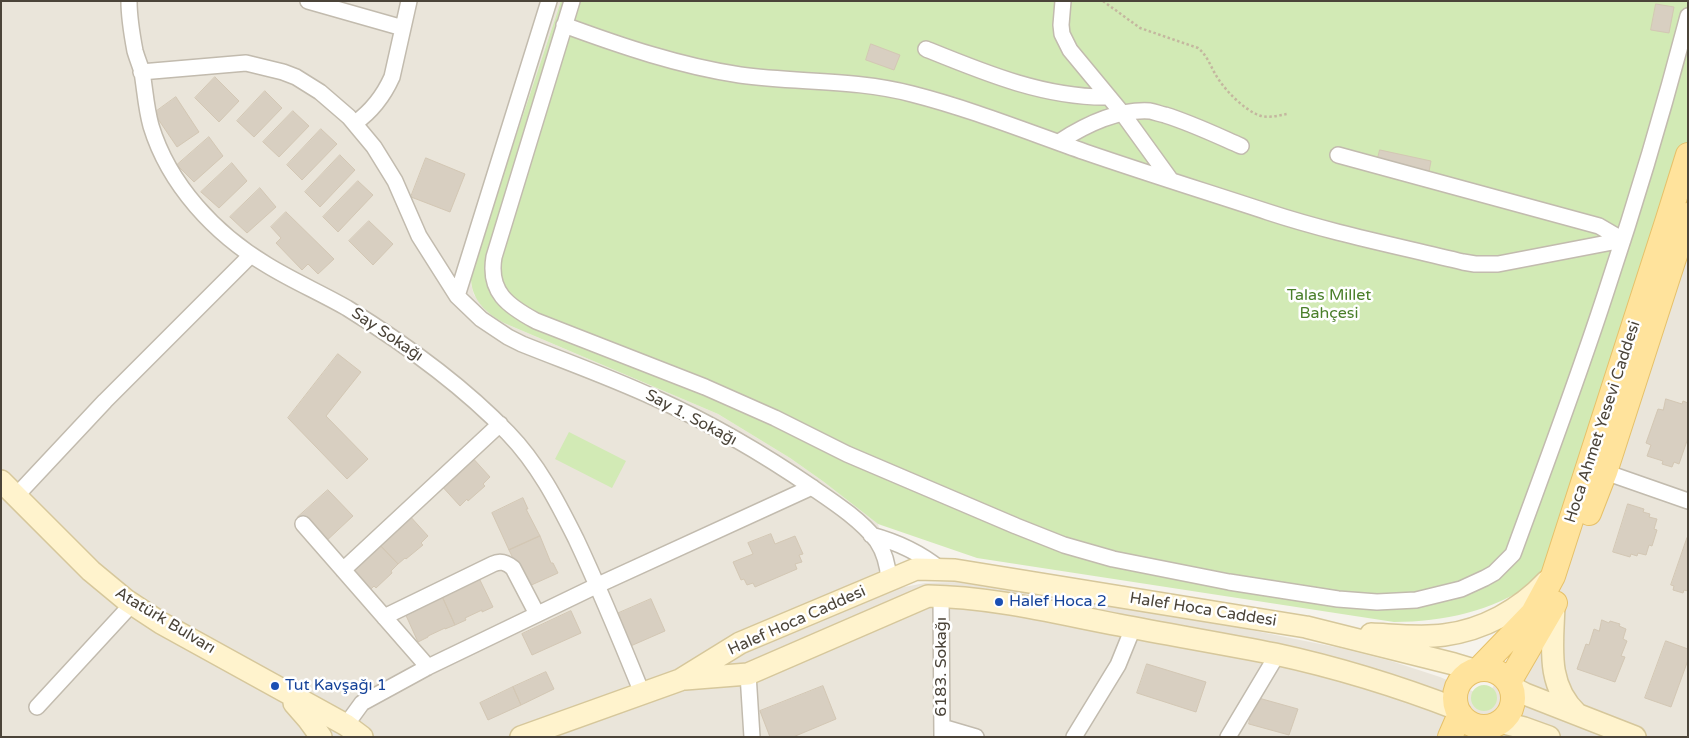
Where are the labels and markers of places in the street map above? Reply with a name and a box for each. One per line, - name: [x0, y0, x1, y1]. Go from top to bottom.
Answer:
- place label: Halef Hoca 2: [1009, 592, 1107, 612]
- marker: Halef Hoca 2: [993, 596, 1005, 608]
- place label: Tut Kavşağı 1: [285, 676, 387, 696]
- marker: Tut Kavşağı 1: [269, 680, 281, 692]

